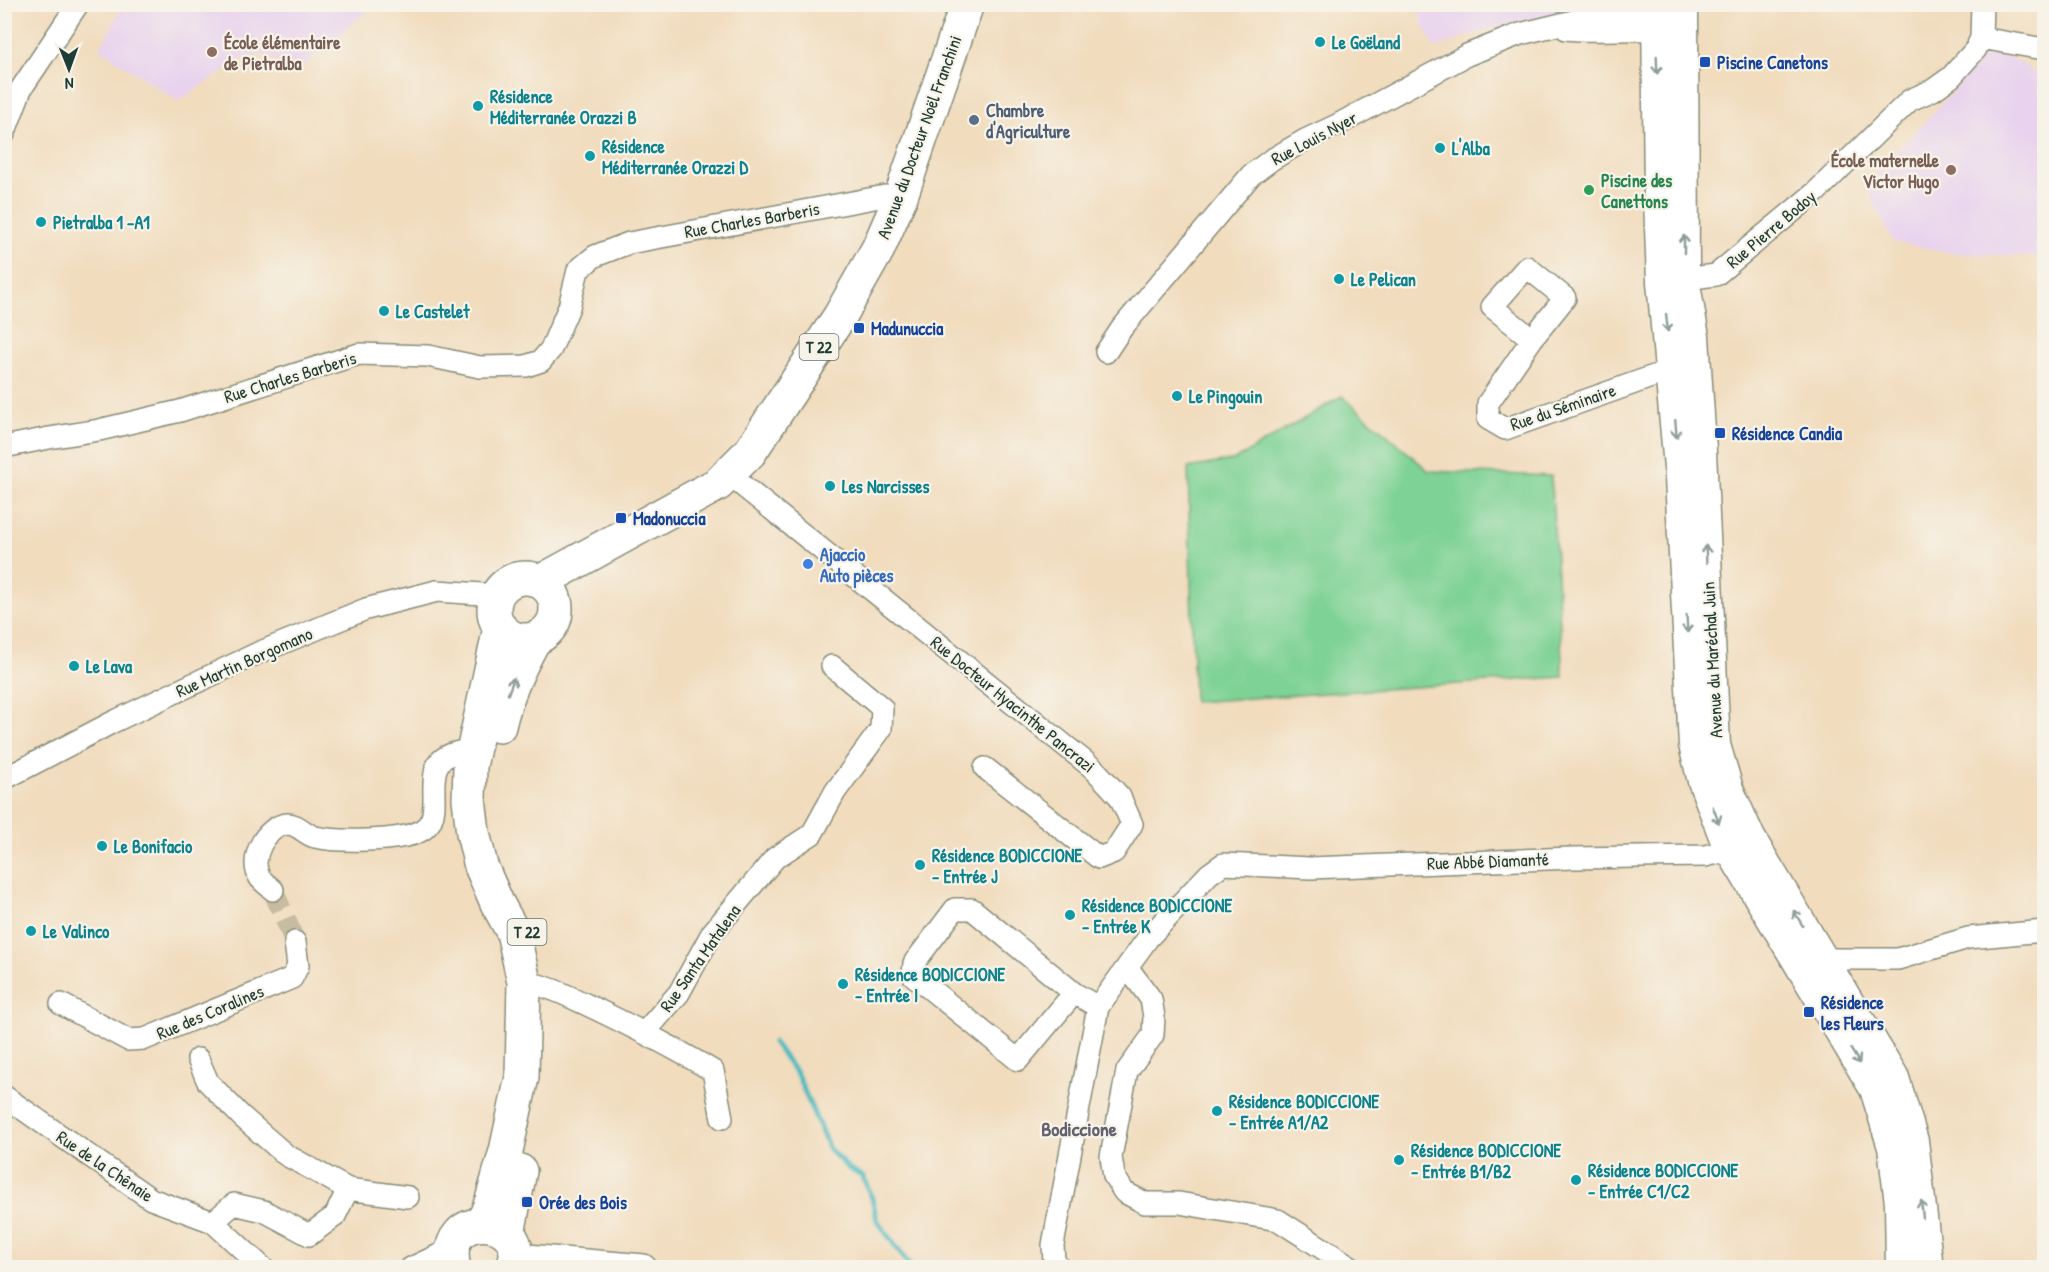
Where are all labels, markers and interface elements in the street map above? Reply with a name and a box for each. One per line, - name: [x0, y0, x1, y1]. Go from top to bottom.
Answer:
- place label: École élémentaire de Pietralba: [224, 30, 341, 76]
- place label: Le Goëland: [1332, 30, 1400, 55]
- street label: Avenue du Docteur Noël Franchini: [870, 32, 968, 242]
- marker: Le Goëland: [1313, 35, 1327, 49]
- north arrow: [39, 39, 99, 99]
- marker: École élémentaire de Pietralba: [205, 45, 219, 59]
- place label: Piscine Canetons: [1717, 50, 1828, 75]
- one-way arrow: [1652, 54, 1663, 74]
- marker: Piscine Canetons: [1698, 55, 1712, 69]
- text: N: [64, 73, 74, 95]
- place label: Résidence Méditerranée Orazzi B: [490, 84, 637, 130]
- place label: Chambre d'Agriculture: [986, 98, 1071, 145]
- marker: Résidence Méditerranée Orazzi B: [471, 99, 485, 113]
- street label: Rue Louis Nyer: [1267, 105, 1362, 171]
- marker: Chambre d'Agriculture: [967, 113, 981, 127]
- place label: Résidence Méditerranée Orazzi D: [602, 134, 748, 180]
- place label: L'Alba: [1452, 136, 1491, 161]
- marker: L'Alba: [1433, 141, 1447, 155]
- place label: École maternelle Victor Hugo: [1831, 148, 1940, 195]
- marker: Résidence Méditerranée Orazzi D: [583, 149, 597, 163]
- marker: École maternelle Victor Hugo: [1944, 163, 1958, 177]
- place label: Piscine des Canettons: [1601, 168, 1672, 214]
- marker: Piscine des Canettons: [1582, 183, 1596, 197]
- street label: Rue Pierre Bodoy: [1721, 184, 1821, 274]
- street label: Rue Charles Barberis: [683, 196, 822, 244]
- place label: Pietralba 1 -A1: [53, 210, 150, 235]
- marker: Pietralba 1 -A1: [34, 215, 48, 229]
- one-way arrow: [1678, 234, 1690, 254]
- place label: Le Pelican: [1351, 267, 1416, 292]
- marker: Le Pelican: [1332, 272, 1346, 286]
- place label: Le Castelet: [396, 299, 470, 324]
- marker: Le Castelet: [377, 304, 391, 318]
- one-way arrow: [1662, 312, 1673, 332]
- place label: Madunuccia: [871, 316, 944, 341]
- marker: Madunuccia: [852, 321, 866, 335]
- road number: T 22: [800, 334, 838, 360]
- street label: Rue Charles Barberis: [221, 345, 359, 409]
- street label: Rue du Séminaire: [1507, 377, 1619, 437]
- place label: Le Pingouin: [1189, 384, 1262, 410]
- marker: Le Pingouin: [1170, 389, 1184, 403]
- one-way arrow: [1671, 419, 1682, 439]
- place label: Résidence Candia: [1732, 421, 1843, 446]
- marker: Résidence Candia: [1713, 426, 1727, 440]
- place label: Les Narcisses: [842, 474, 930, 499]
- marker: Les Narcisses: [823, 479, 837, 493]
- place label: Madonuccia: [633, 506, 706, 531]
- marker: Madonuccia: [614, 511, 628, 525]
- place label: Ajaccio Auto pièces: [820, 542, 894, 589]
- one-way arrow: [1701, 545, 1712, 565]
- marker: Ajaccio Auto pièces: [801, 557, 815, 571]
- street label: Avenue du Maréchal Juin: [1695, 581, 1729, 739]
- one-way arrow: [1682, 613, 1693, 633]
- street label: Rue Martin Borgomano: [172, 621, 316, 703]
- street label: Rue Docteur Hyacinthe Pancrazi: [925, 630, 1101, 778]
- place label: Le Lava: [86, 654, 133, 679]
- marker: Le Lava: [67, 659, 81, 673]
- one-way arrow: [507, 677, 518, 696]
- one-way arrow: [1711, 805, 1722, 824]
- place label: Le Bonifacio: [114, 834, 193, 859]
- marker: Le Bonifacio: [95, 839, 109, 853]
- place label: Résidence BODICCIONE - Entrée J: [932, 843, 1083, 889]
- street label: Rue Abbé Diamanté: [1427, 846, 1549, 876]
- marker: Résidence BODICCIONE - Entrée J: [913, 858, 927, 872]
- place label: Résidence BODICCIONE - Entrée K: [1082, 893, 1233, 939]
- street label: Rue Santa Matalena: [654, 899, 746, 1017]
- marker: Résidence BODICCIONE - Entrée K: [1063, 908, 1077, 922]
- one-way arrow: [1791, 910, 1803, 927]
- place label: Le Valinco: [43, 919, 110, 944]
- road number: T 22: [508, 919, 546, 945]
- marker: Le Valinco: [24, 924, 38, 938]
- place label: Résidence BODICCIONE - Entrée I: [855, 962, 1006, 1008]
- marker: Résidence BODICCIONE - Entrée I: [836, 977, 850, 991]
- street label: Rue des Coralines: [153, 978, 267, 1046]
- place label: Résidence les Fleurs: [1821, 990, 1885, 1036]
- marker: Résidence les Fleurs: [1802, 1005, 1816, 1019]
- one-way arrow: [1850, 1047, 1862, 1064]
- place label: Résidence BODICCIONE - Entrée A1/A2: [1229, 1089, 1380, 1135]
- marker: Résidence BODICCIONE - Entrée A1/A2: [1210, 1104, 1224, 1118]
- district label: Bodiccione: [1041, 1115, 1117, 1142]
- street label: Rue de la Chênaie: [52, 1124, 158, 1208]
- place label: Résidence BODICCIONE - Entrée B1/B2: [1411, 1138, 1562, 1184]
- marker: Résidence BODICCIONE - Entrée B1/B2: [1392, 1153, 1406, 1167]
- place label: Résidence BODICCIONE - Entrée C1/C2: [1588, 1158, 1739, 1204]
- marker: Résidence BODICCIONE - Entrée C1/C2: [1569, 1173, 1583, 1187]
- place label: Orée des Bois: [539, 1190, 627, 1215]
- marker: Orée des Bois: [520, 1195, 534, 1209]
- one-way arrow: [1916, 1200, 1927, 1220]

